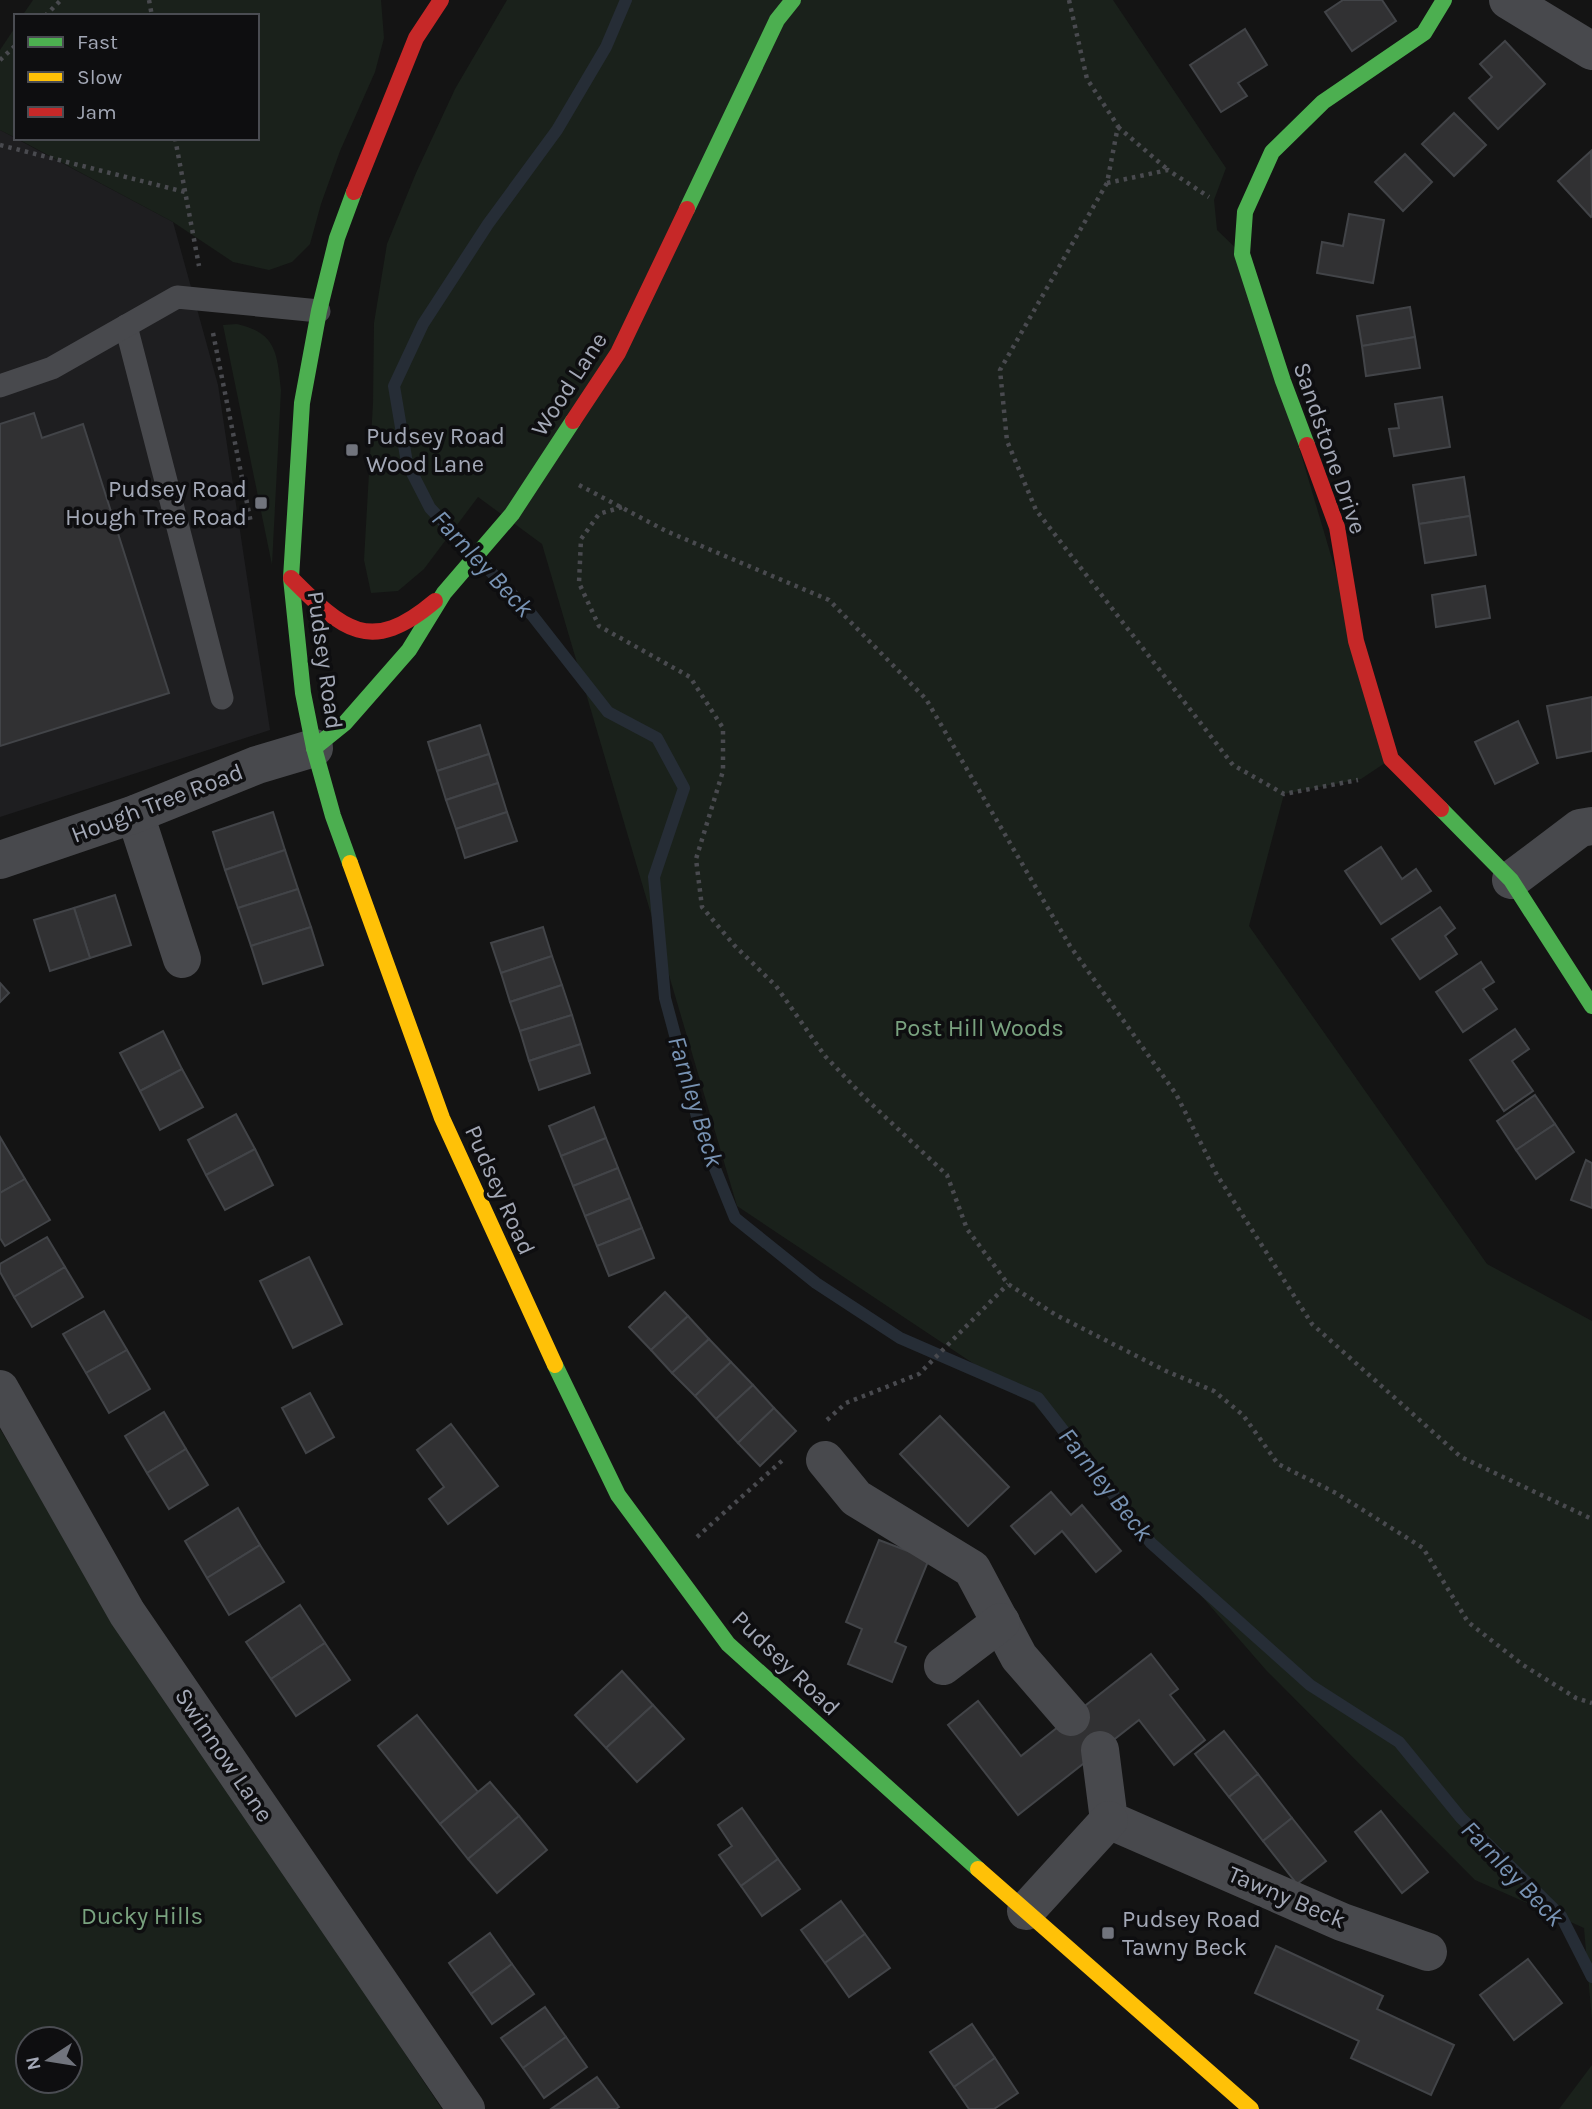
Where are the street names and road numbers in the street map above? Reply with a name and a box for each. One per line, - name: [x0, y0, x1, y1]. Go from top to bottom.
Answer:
- street label: Wood Lane: [525, 327, 613, 441]
- street label: Sandstone Drive: [1288, 358, 1372, 538]
- street label: Pudsey Road: [301, 589, 349, 731]
- street label: Hough Tree Road: [67, 757, 247, 849]
- street label: Pudsey Road: [459, 1121, 541, 1259]
- street label: Pudsey Road: [726, 1605, 846, 1721]
- street label: Swinnow Lane: [169, 1683, 279, 1827]
- street label: Tawny Beck: [1224, 1860, 1350, 1934]

